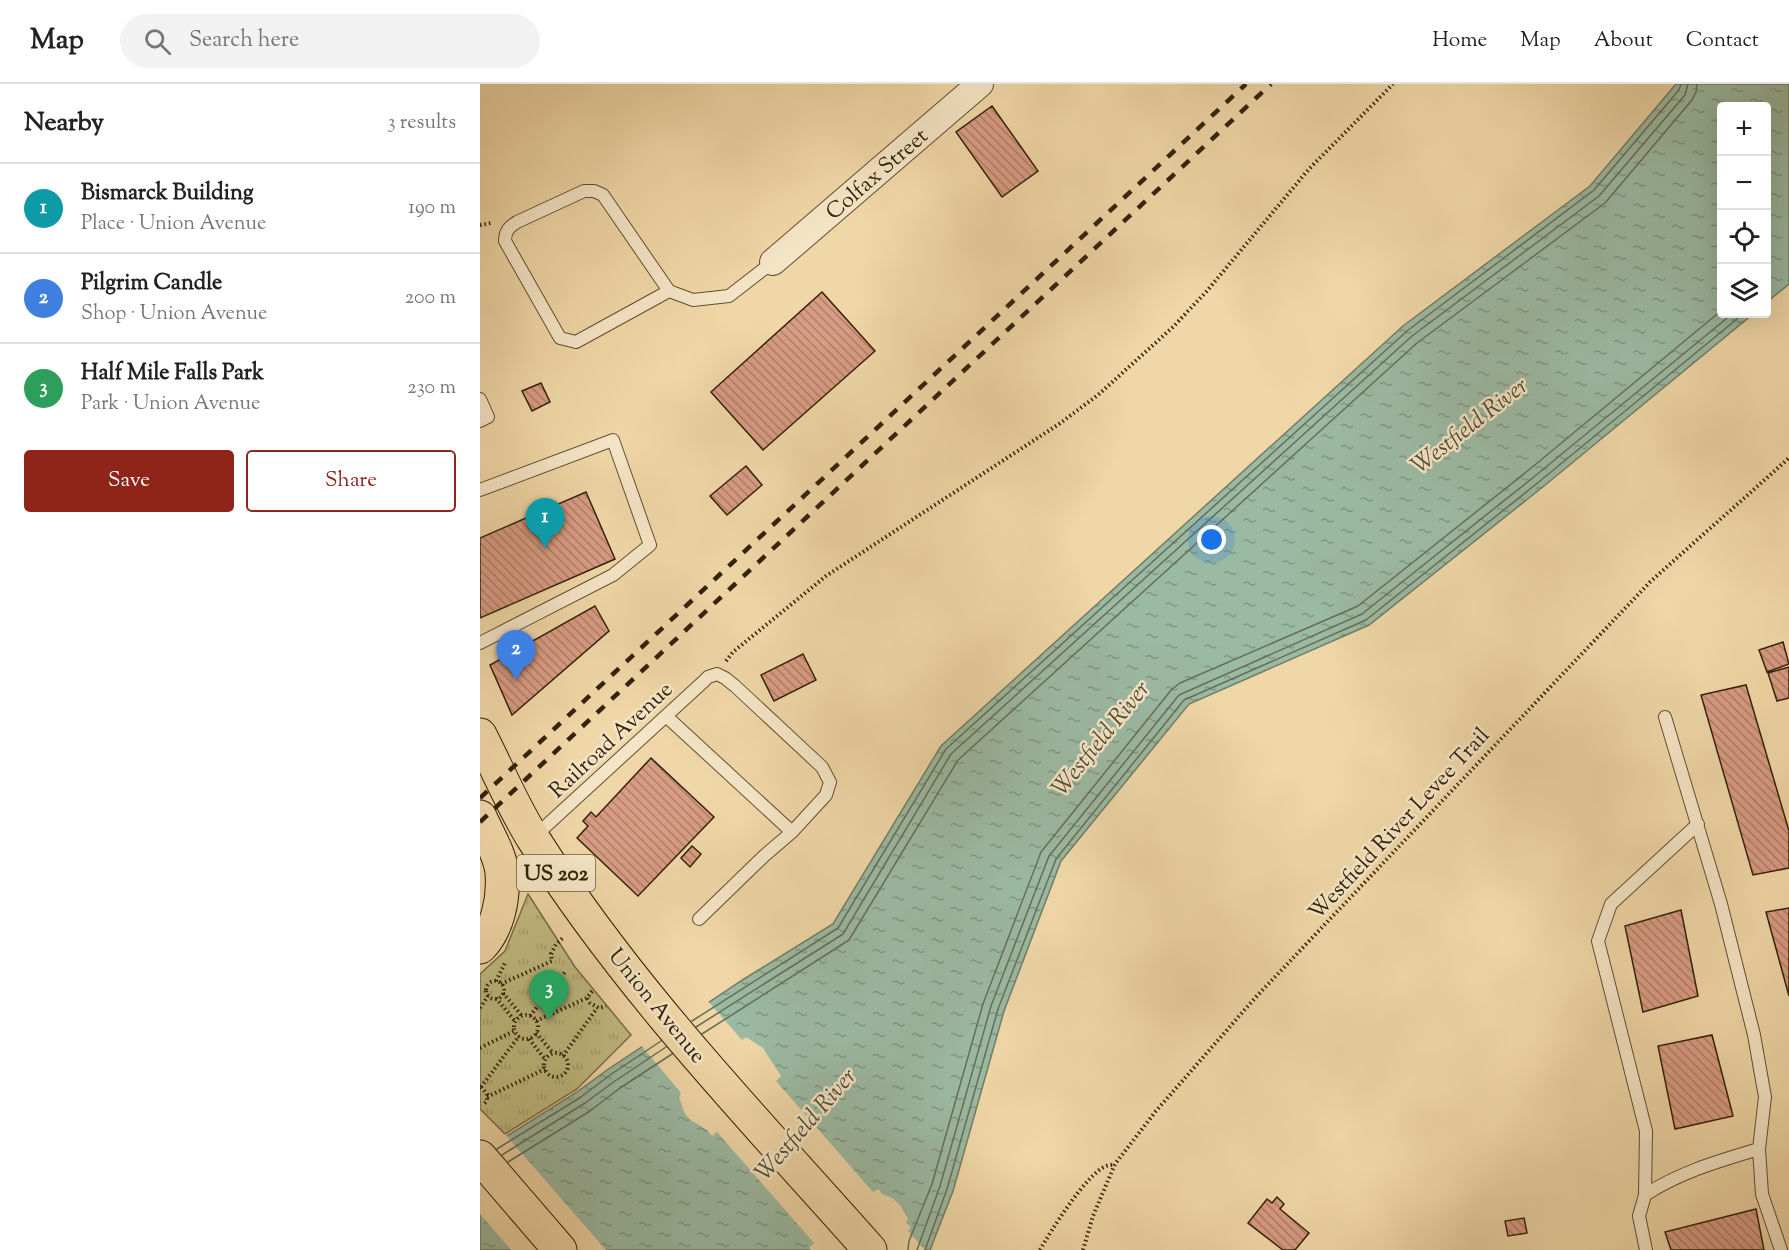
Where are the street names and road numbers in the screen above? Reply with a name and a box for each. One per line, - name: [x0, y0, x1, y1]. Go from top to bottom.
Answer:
- street label: Colfax Street: [820, 121, 937, 229]
- street label: Railroad Avenue: [543, 675, 681, 807]
- street label: Westfield River Levee Trail: [1302, 721, 1498, 929]
- road number: US 202: [517, 855, 595, 891]
- street label: Union Avenue: [599, 942, 712, 1071]

